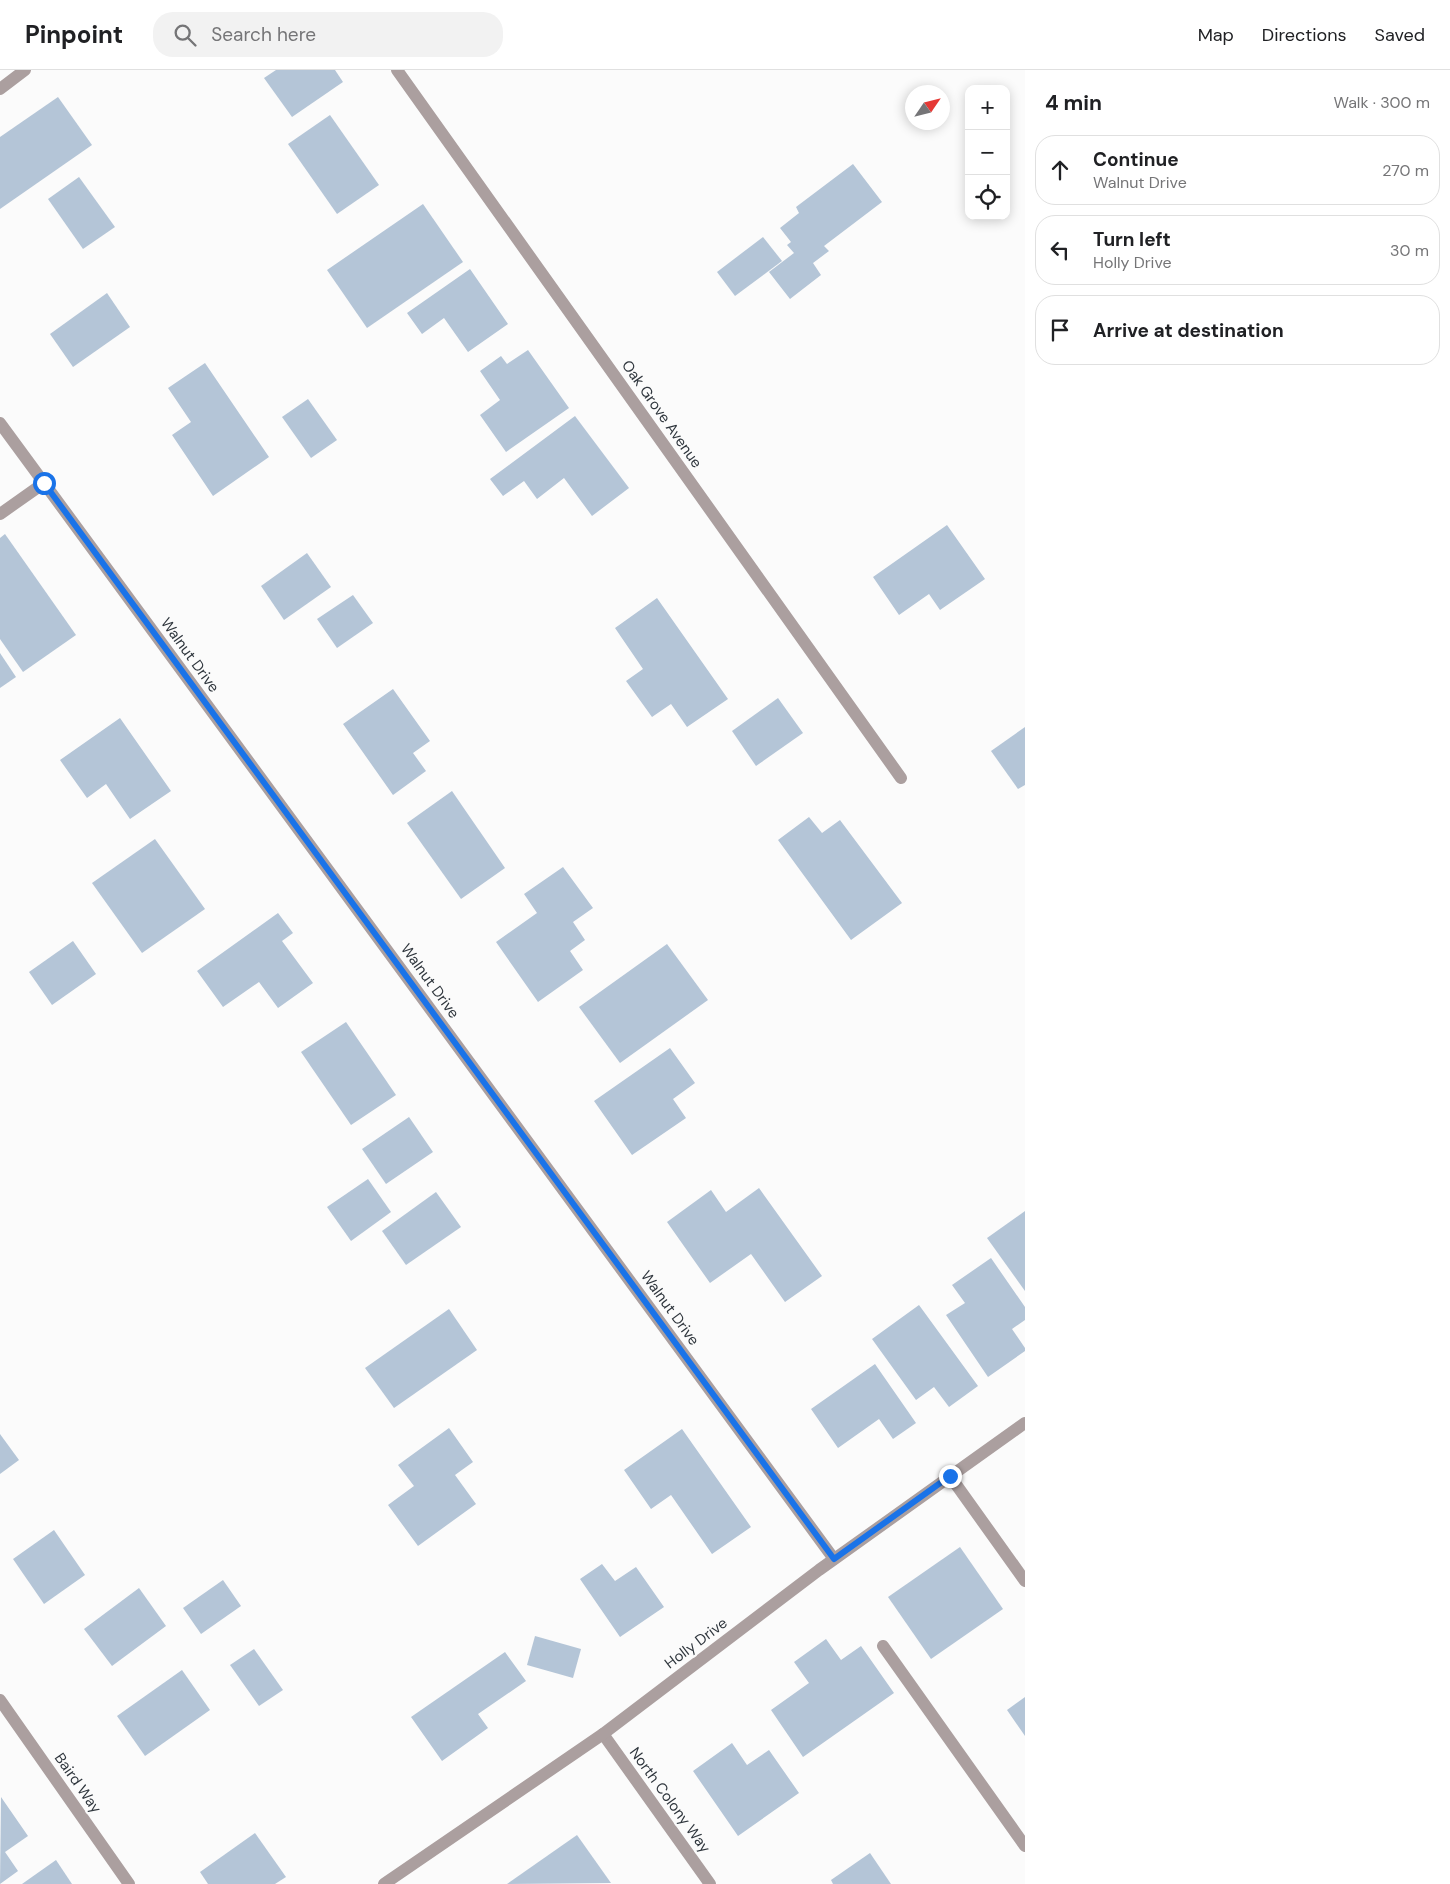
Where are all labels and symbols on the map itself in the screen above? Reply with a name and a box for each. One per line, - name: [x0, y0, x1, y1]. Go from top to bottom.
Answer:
- north arrow: [905, 85, 950, 130]
- street label: Oak Grove Avenue: [617, 356, 707, 472]
- route start: [33, 472, 56, 495]
- street label: Walnut Drive: [156, 614, 224, 696]
- street label: Walnut Drive: [396, 940, 464, 1022]
- street label: Walnut Drive: [636, 1267, 704, 1349]
- route end: [939, 1465, 962, 1488]
- street label: Holly Drive: [661, 1613, 731, 1673]
- street label: North Colony Way: [625, 1743, 715, 1857]
- street label: Baird Way: [50, 1749, 107, 1818]

